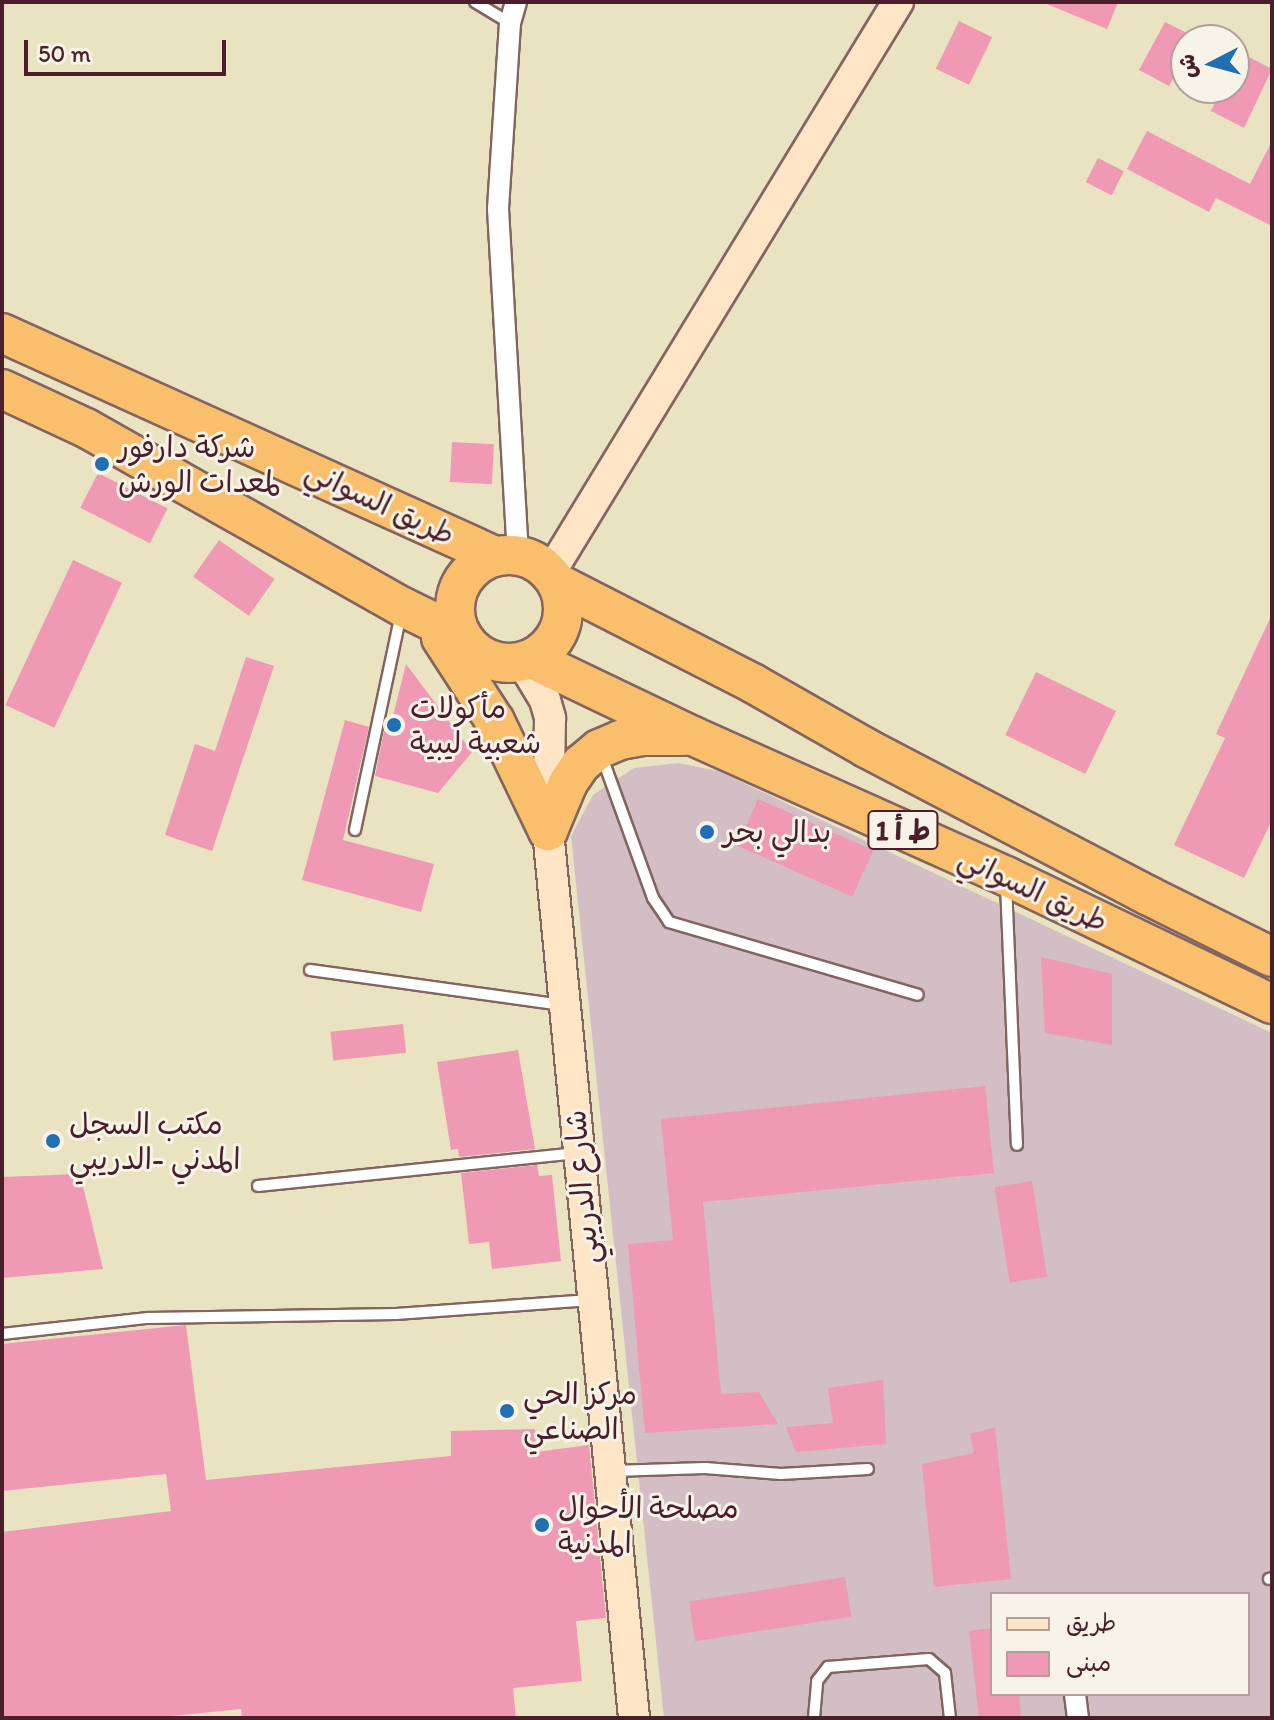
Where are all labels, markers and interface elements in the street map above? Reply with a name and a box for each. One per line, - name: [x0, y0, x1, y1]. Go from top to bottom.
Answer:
- scale bar: [28, 24, 230, 74]
- north arrow: [1170, 24, 1250, 104]
- text: 50 m: [38, 39, 91, 68]
- text: ش: [1173, 53, 1202, 80]
- place label: شركة دارفور لمعدات الورش: [118, 429, 280, 500]
- street label: طريق السواني: [300, 453, 460, 553]
- marker: شركة دارفور لمعدات الورش: [93, 455, 111, 473]
- place label: مأكولات شعبية ليبية: [410, 690, 541, 760]
- marker: مأكولات شعبية ليبية: [385, 716, 403, 734]
- road number: ط أ 1: [867, 806, 939, 854]
- place label: بدالي بحر: [723, 814, 831, 850]
- marker: بدالي بحر: [698, 823, 716, 841]
- street label: طريق السواني: [953, 840, 1113, 940]
- place label: مكتب السجل المدني -الدريبي: [69, 1106, 241, 1176]
- street label: شارع الدريبي: [557, 1108, 607, 1266]
- marker: مكتب السجل المدني -الدريبي: [44, 1132, 62, 1150]
- place label: مركز الحي الصناعي: [523, 1376, 637, 1446]
- marker: مركز الحي الصناعي: [498, 1402, 516, 1420]
- place label: مصلحة الأحوال المدنية: [558, 1490, 739, 1560]
- marker: مصلحة الأحوال المدنية: [533, 1516, 551, 1534]
- legend: [990, 1592, 1250, 1696]
- text: طريق: [1066, 1608, 1116, 1637]
- text: مبنى: [1066, 1648, 1111, 1677]

